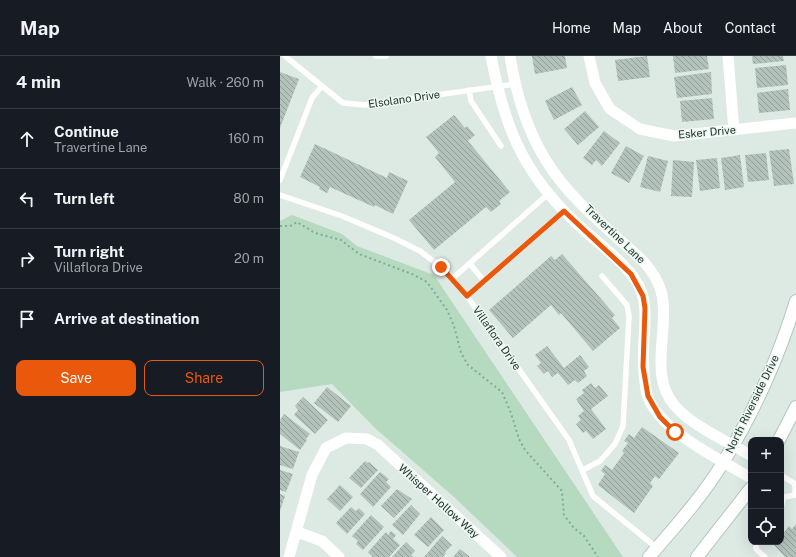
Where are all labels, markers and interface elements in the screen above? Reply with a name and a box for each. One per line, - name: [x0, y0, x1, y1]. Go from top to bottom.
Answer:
- text: Map: [20, 17, 60, 39]
- text: Home: [552, 20, 591, 36]
- text: Map: [613, 20, 641, 36]
- text: About: [663, 20, 703, 36]
- text: Contact: [725, 20, 776, 36]
- text: 4 min: [16, 72, 61, 92]
- text: Walk · 260 m: [186, 75, 264, 90]
- street label: Elsolano Drive: [367, 88, 441, 110]
- text: Continue: [54, 123, 119, 140]
- street label: Esker Drive: [678, 124, 736, 140]
- icon: ahead: [16, 128, 38, 150]
- text: 160 m: [228, 131, 264, 146]
- text: Travertine Lane: [54, 140, 147, 155]
- icon: left: [16, 188, 38, 210]
- text: Turn left: [54, 190, 115, 207]
- text: 80 m: [233, 191, 264, 206]
- street label: Travertine Lane: [582, 202, 648, 266]
- text: Turn right: [54, 243, 124, 260]
- icon: right: [16, 248, 38, 270]
- text: 20 m: [234, 251, 264, 266]
- route end: [432, 258, 450, 276]
- text: Villaflora Drive: [54, 260, 143, 275]
- street label: Villaflora Drive: [470, 304, 524, 372]
- icon: arrive: [16, 308, 38, 330]
- text: Arrive at destination: [54, 310, 199, 327]
- street label: North Riverside Drive: [723, 353, 781, 455]
- button: Save: [16, 360, 136, 396]
- button: Share: [144, 360, 264, 396]
- route start: [666, 423, 684, 441]
- map controls: [748, 437, 784, 545]
- button: +: [748, 437, 784, 473]
- street label: Whisper Hollow Way: [396, 462, 482, 541]
- button: −: [748, 473, 784, 509]
- button: locate: [748, 509, 784, 545]

